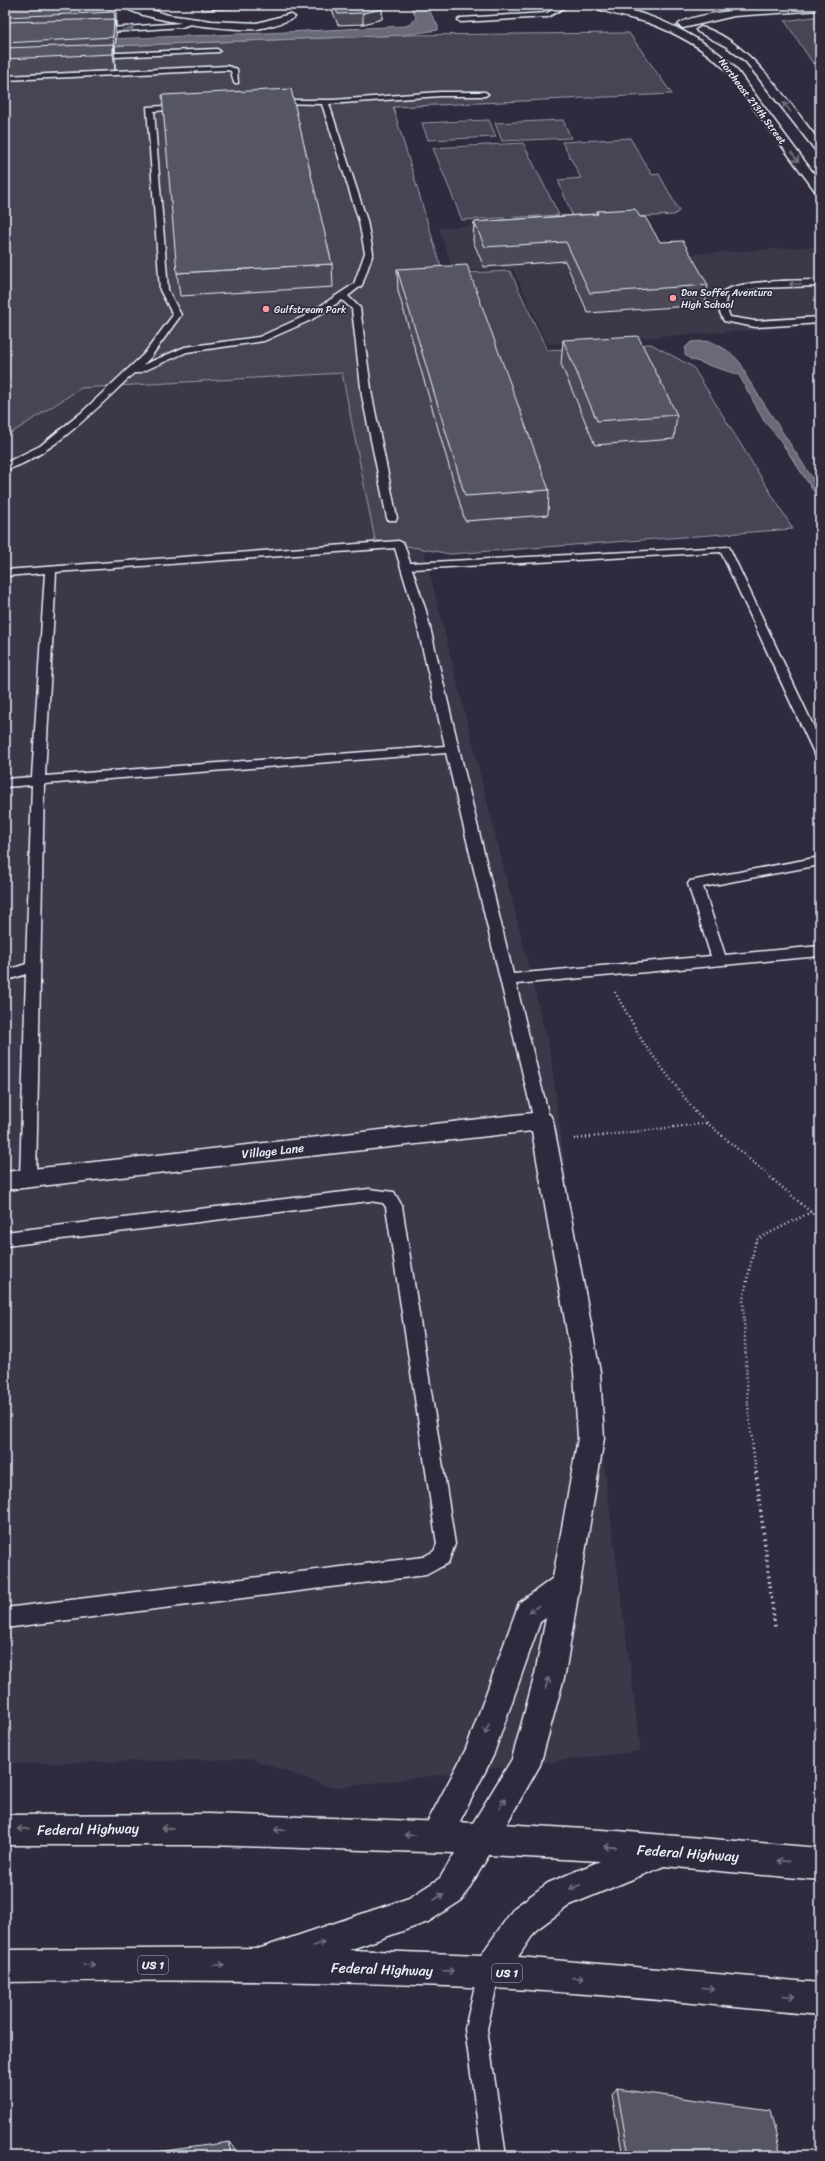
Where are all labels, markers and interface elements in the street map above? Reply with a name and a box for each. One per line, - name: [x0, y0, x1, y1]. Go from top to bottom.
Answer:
- one-way arrow: [121, 25, 134, 33]
- street label: Northeast 213th Street: [714, 55, 791, 149]
- one-way arrow: [782, 102, 791, 113]
- one-way arrow: [791, 151, 799, 162]
- one-way arrow: [789, 281, 802, 288]
- place label: Don Soffer Aventura High School: [681, 284, 772, 314]
- marker: Don Soffer Aventura High School: [668, 293, 678, 303]
- place label: Gulfstream Park: [274, 301, 347, 319]
- marker: Gulfstream Park: [261, 304, 271, 314]
- street label: Village Lane: [241, 1137, 305, 1165]
- one-way arrow: [529, 1605, 540, 1613]
- one-way arrow: [544, 1677, 551, 1690]
- one-way arrow: [483, 1722, 491, 1734]
- one-way arrow: [498, 1799, 506, 1810]
- street label: Federal Highway: [37, 1816, 140, 1843]
- one-way arrow: [161, 1824, 174, 1832]
- one-way arrow: [17, 1826, 30, 1833]
- one-way arrow: [274, 1826, 287, 1834]
- one-way arrow: [404, 1831, 417, 1838]
- street label: Federal Highway: [636, 1837, 740, 1870]
- one-way arrow: [604, 1843, 617, 1850]
- one-way arrow: [777, 1857, 790, 1864]
- one-way arrow: [569, 1884, 581, 1892]
- one-way arrow: [433, 1893, 444, 1901]
- one-way arrow: [312, 1940, 325, 1947]
- street label: Federal Highway: [331, 1955, 434, 1984]
- road number: US 1: [138, 1956, 168, 1974]
- one-way arrow: [82, 1961, 95, 1969]
- one-way arrow: [212, 1961, 225, 1969]
- road number: US 1: [492, 1964, 522, 1982]
- one-way arrow: [441, 1967, 454, 1975]
- one-way arrow: [571, 1974, 584, 1981]
- one-way arrow: [701, 1984, 714, 1992]
- one-way arrow: [782, 1992, 795, 2000]

